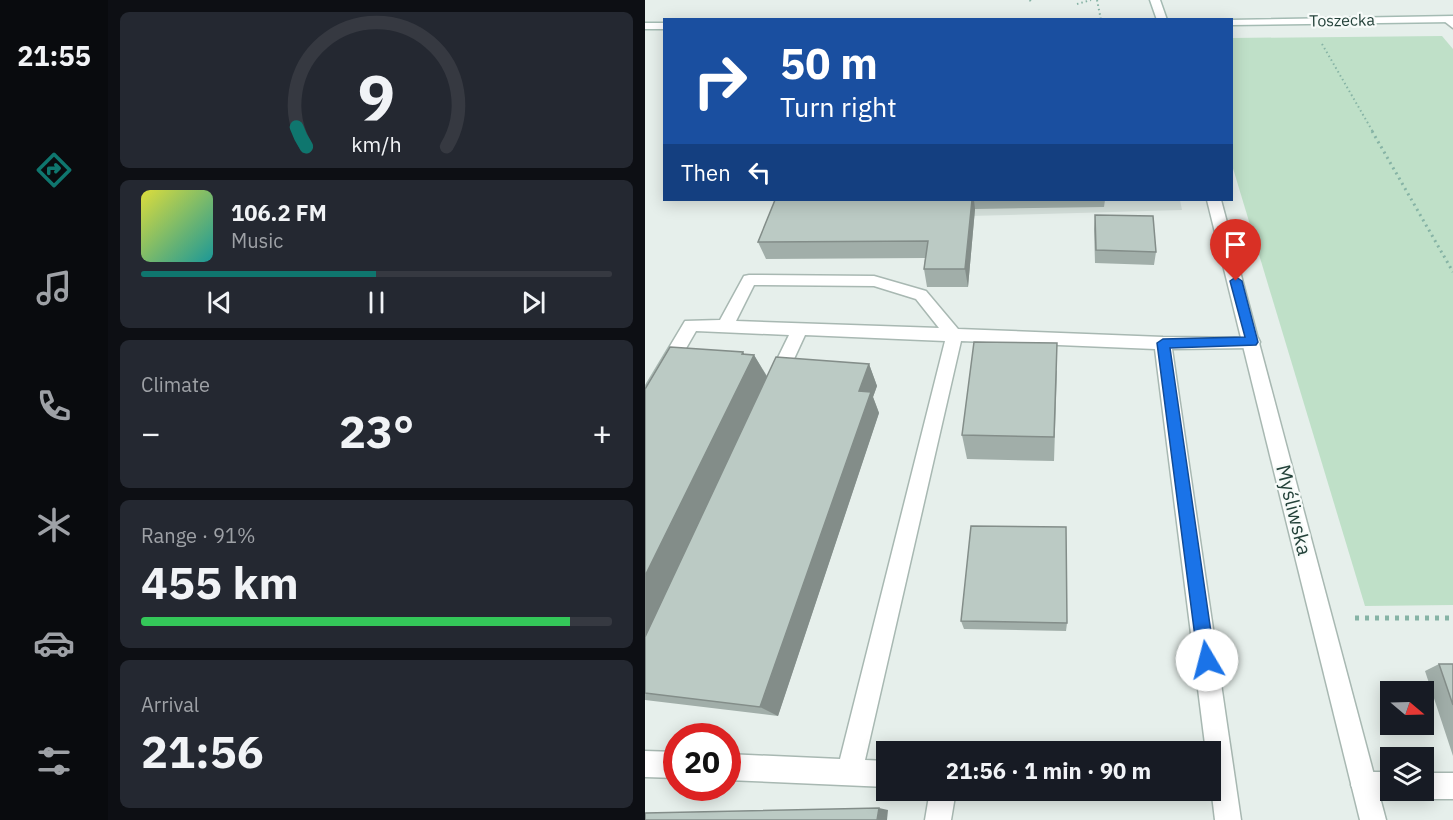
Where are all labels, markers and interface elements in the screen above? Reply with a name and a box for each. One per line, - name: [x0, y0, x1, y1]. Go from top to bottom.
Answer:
- street label: Toszecka: [1309, 9, 1375, 31]
- text: 50 m: [780, 36, 878, 91]
- text: 21:55: [17, 38, 91, 73]
- icon: right: [681, 42, 759, 120]
- text: 9: [358, 57, 395, 138]
- text: Turn right: [780, 89, 897, 124]
- text: km/h: [351, 130, 402, 158]
- icon: directions: [33, 149, 75, 191]
- icon: left: [743, 156, 776, 189]
- text: Then: [681, 158, 731, 187]
- text: 106.2 FM: [231, 198, 327, 227]
- pin: [1210, 219, 1261, 281]
- text: Music: [231, 227, 283, 254]
- icon: arrive: [1219, 228, 1252, 261]
- icon: music: [33, 267, 75, 309]
- icon: previous: [203, 286, 236, 319]
- icon: pause: [360, 286, 393, 319]
- icon: next: [517, 286, 550, 319]
- text: Climate: [141, 371, 210, 398]
- icon: phone: [33, 385, 75, 427]
- text: 23°: [339, 402, 414, 460]
- text: −: [141, 411, 161, 454]
- text: +: [592, 411, 612, 454]
- street label: Myśliwska: [1270, 462, 1319, 558]
- icon: climate: [33, 504, 75, 546]
- text: Range · 91%: [141, 522, 256, 549]
- text: 455 km: [141, 553, 299, 611]
- icon: car: [33, 622, 75, 664]
- position arrow: [1175, 628, 1239, 692]
- north arrow: [1380, 681, 1434, 735]
- map controls: [1380, 681, 1434, 801]
- text: Arrival: [141, 691, 199, 718]
- text: 21:56: [141, 722, 264, 780]
- speed limit sign: 20: [663, 723, 741, 801]
- icon: filters: [33, 740, 75, 782]
- button: layers: [1380, 747, 1434, 801]
- text: 21:56 · 1 min · 90 m: [946, 756, 1151, 785]

